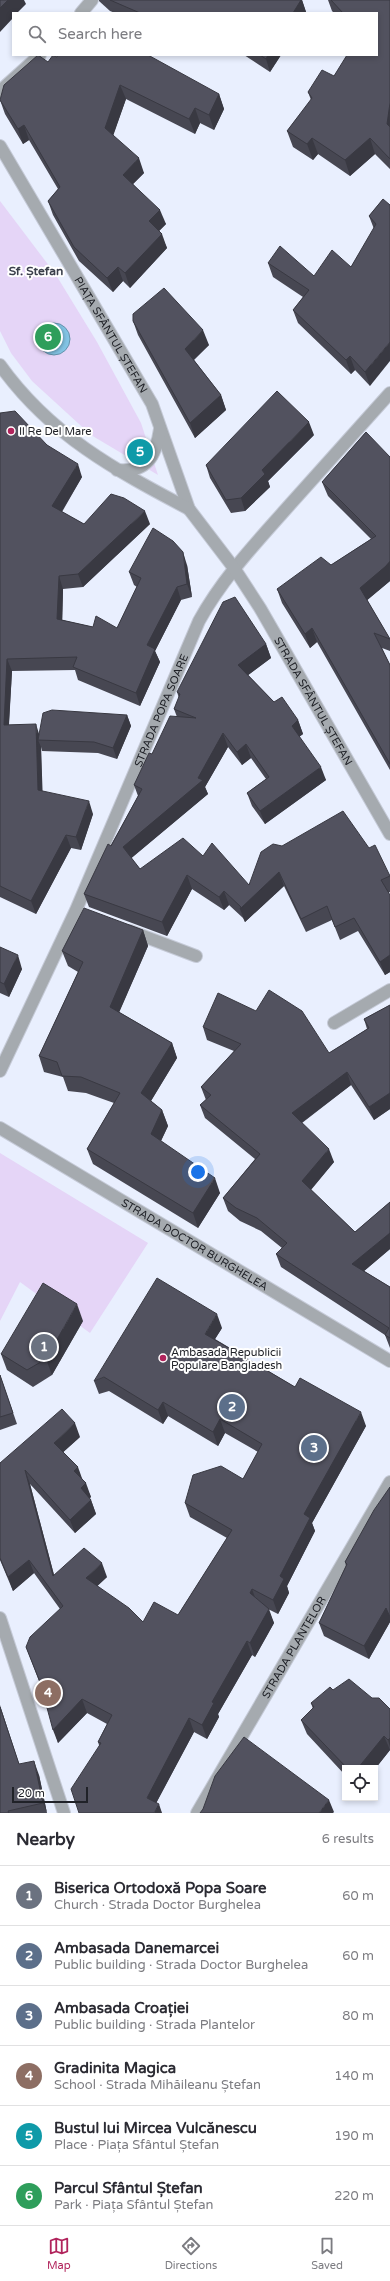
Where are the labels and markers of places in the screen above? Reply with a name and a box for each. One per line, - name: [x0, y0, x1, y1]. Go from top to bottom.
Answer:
- pin: 6: [35, 322, 61, 352]
- place label: Il Re Del Mare: [19, 425, 92, 438]
- marker: Il Re Del Mare: [6, 426, 16, 436]
- pin: 5: [127, 437, 153, 467]
- pin: 1: [31, 1332, 57, 1362]
- place label: Ambasada Republicii Populare Bangladesh: [171, 1346, 282, 1372]
- marker: Ambasada Republicii Populare Bangladesh: [158, 1353, 168, 1363]
- pin: 2: [219, 1392, 245, 1422]
- pin: 3: [301, 1433, 327, 1463]
- pin: 4: [35, 1678, 61, 1708]

